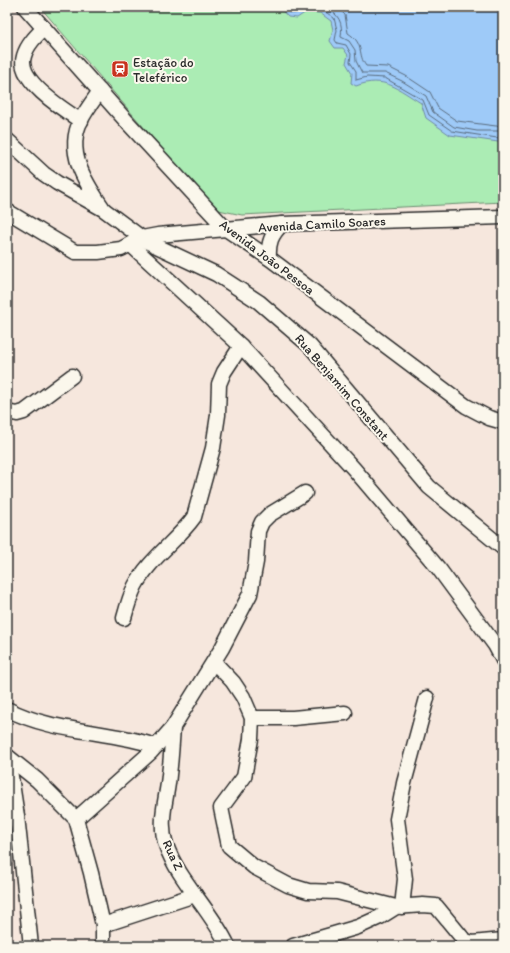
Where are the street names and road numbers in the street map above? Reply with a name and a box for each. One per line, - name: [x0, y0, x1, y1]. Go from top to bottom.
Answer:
- street label: Avenida Camilo Soares: [258, 213, 386, 235]
- street label: Avenida João Pessoa: [217, 216, 318, 298]
- street label: Rua Benjamim Constant: [292, 331, 392, 443]
- street label: Rua Z: [159, 837, 187, 873]

